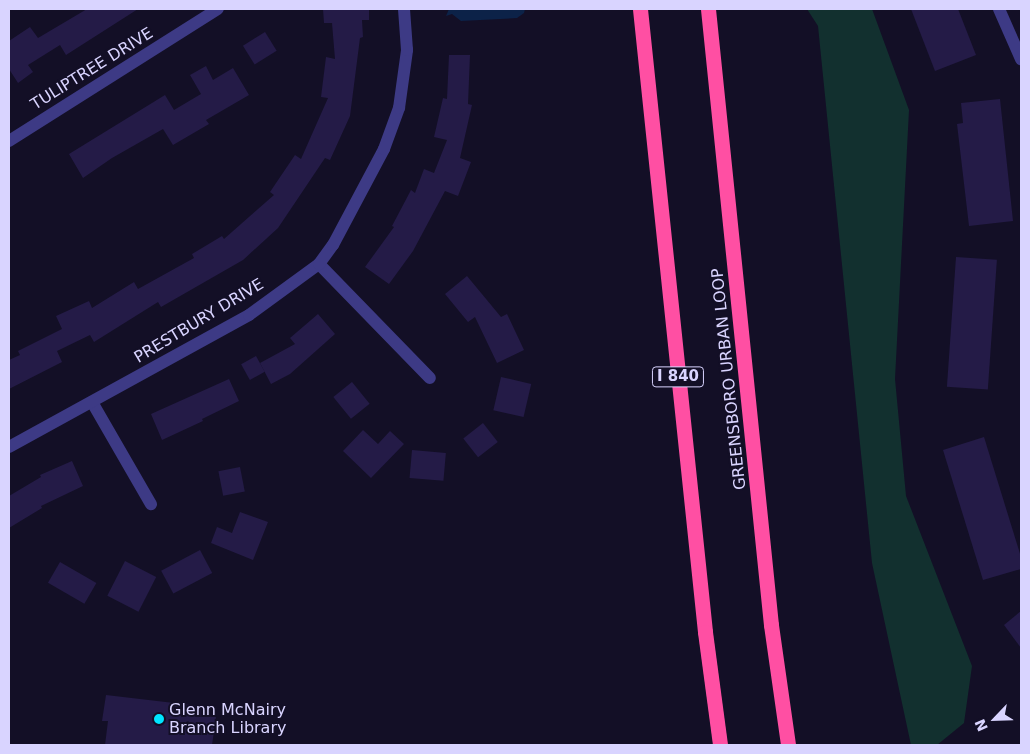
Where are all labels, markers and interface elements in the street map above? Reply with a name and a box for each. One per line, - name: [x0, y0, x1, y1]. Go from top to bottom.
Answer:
- street label: TULIPTREE DRIVE: [27, 24, 157, 114]
- street label: GREENSBORO URBAN LOOP: [708, 267, 750, 491]
- street label: PRESTBURY DRIVE: [131, 275, 267, 367]
- road number: I 840: [652, 364, 704, 390]
- north arrow: [970, 694, 1020, 744]
- place label: Glenn McNairy Branch Library: [169, 700, 286, 738]
- marker: Glenn McNairy Branch Library: [153, 713, 165, 725]
- text: N: [972, 716, 991, 734]

